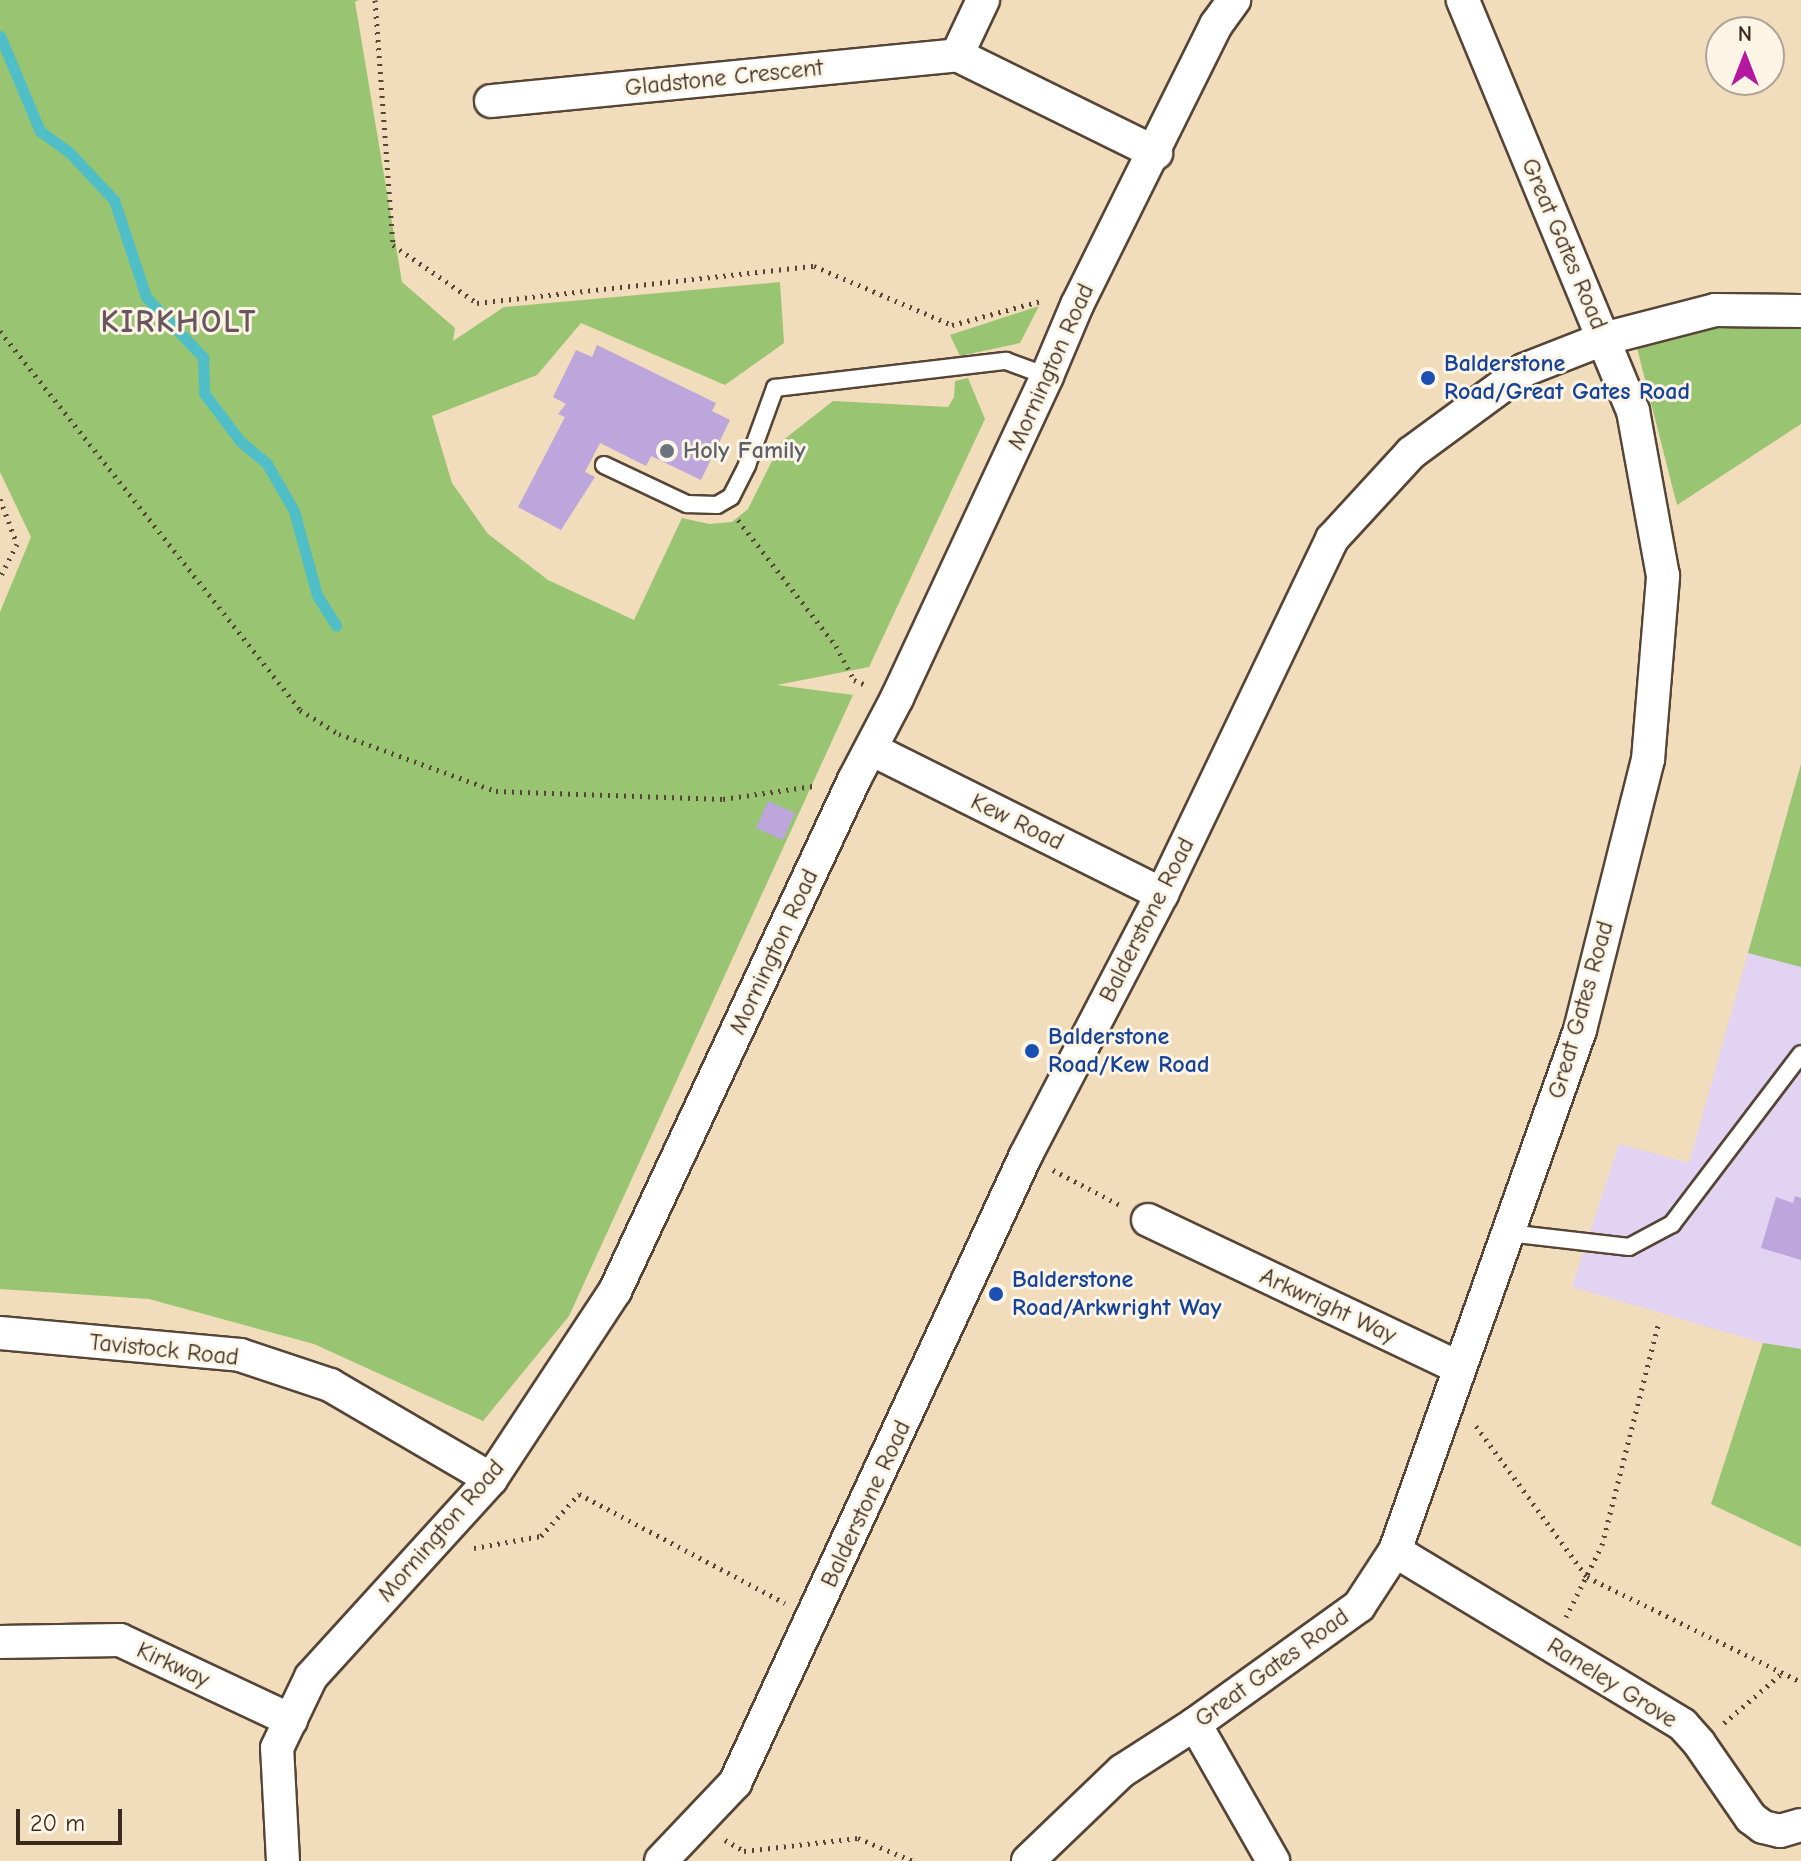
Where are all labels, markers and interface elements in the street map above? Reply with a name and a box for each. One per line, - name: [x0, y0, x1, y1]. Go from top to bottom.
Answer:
- north arrow: [1705, 16, 1785, 96]
- text: N: [1738, 21, 1752, 47]
- street label: Gladstone Crescent: [623, 53, 825, 103]
- street label: Great Gates Road: [1515, 154, 1613, 334]
- street label: Mornington Road: [1001, 279, 1101, 455]
- district label: KIRKHOLT: [100, 303, 258, 341]
- place label: Balderstone Road/Great Gates Road: [1444, 350, 1690, 406]
- marker: Balderstone Road/Great Gates Road: [1419, 369, 1437, 387]
- place label: Holy Family: [683, 437, 805, 465]
- marker: Holy Family: [658, 442, 676, 460]
- street label: Kew Road: [966, 787, 1068, 857]
- street label: Balderstone Road: [1093, 833, 1201, 1007]
- street label: Mornington Road: [723, 865, 825, 1039]
- street label: Great Gates Road: [1542, 918, 1620, 1102]
- place label: Balderstone Road/Kew Road: [1048, 1023, 1209, 1079]
- marker: Balderstone Road/Kew Road: [1023, 1042, 1041, 1060]
- street label: Arkwright Way: [1255, 1262, 1401, 1350]
- place label: Balderstone Road/Arkwright Way: [1012, 1266, 1222, 1322]
- marker: Balderstone Road/Arkwright Way: [987, 1285, 1005, 1303]
- street label: Tavistock Road: [88, 1328, 240, 1372]
- street label: Balderstone Road: [815, 1416, 917, 1592]
- street label: Mornington Road: [371, 1454, 511, 1608]
- street label: Great Gates Road: [1189, 1603, 1355, 1733]
- street label: Raneley Grove: [1542, 1632, 1682, 1734]
- street label: Kirkway: [132, 1636, 214, 1694]
- scale bar: [20, 1793, 126, 1843]
- text: 20 m: [30, 1809, 85, 1837]

